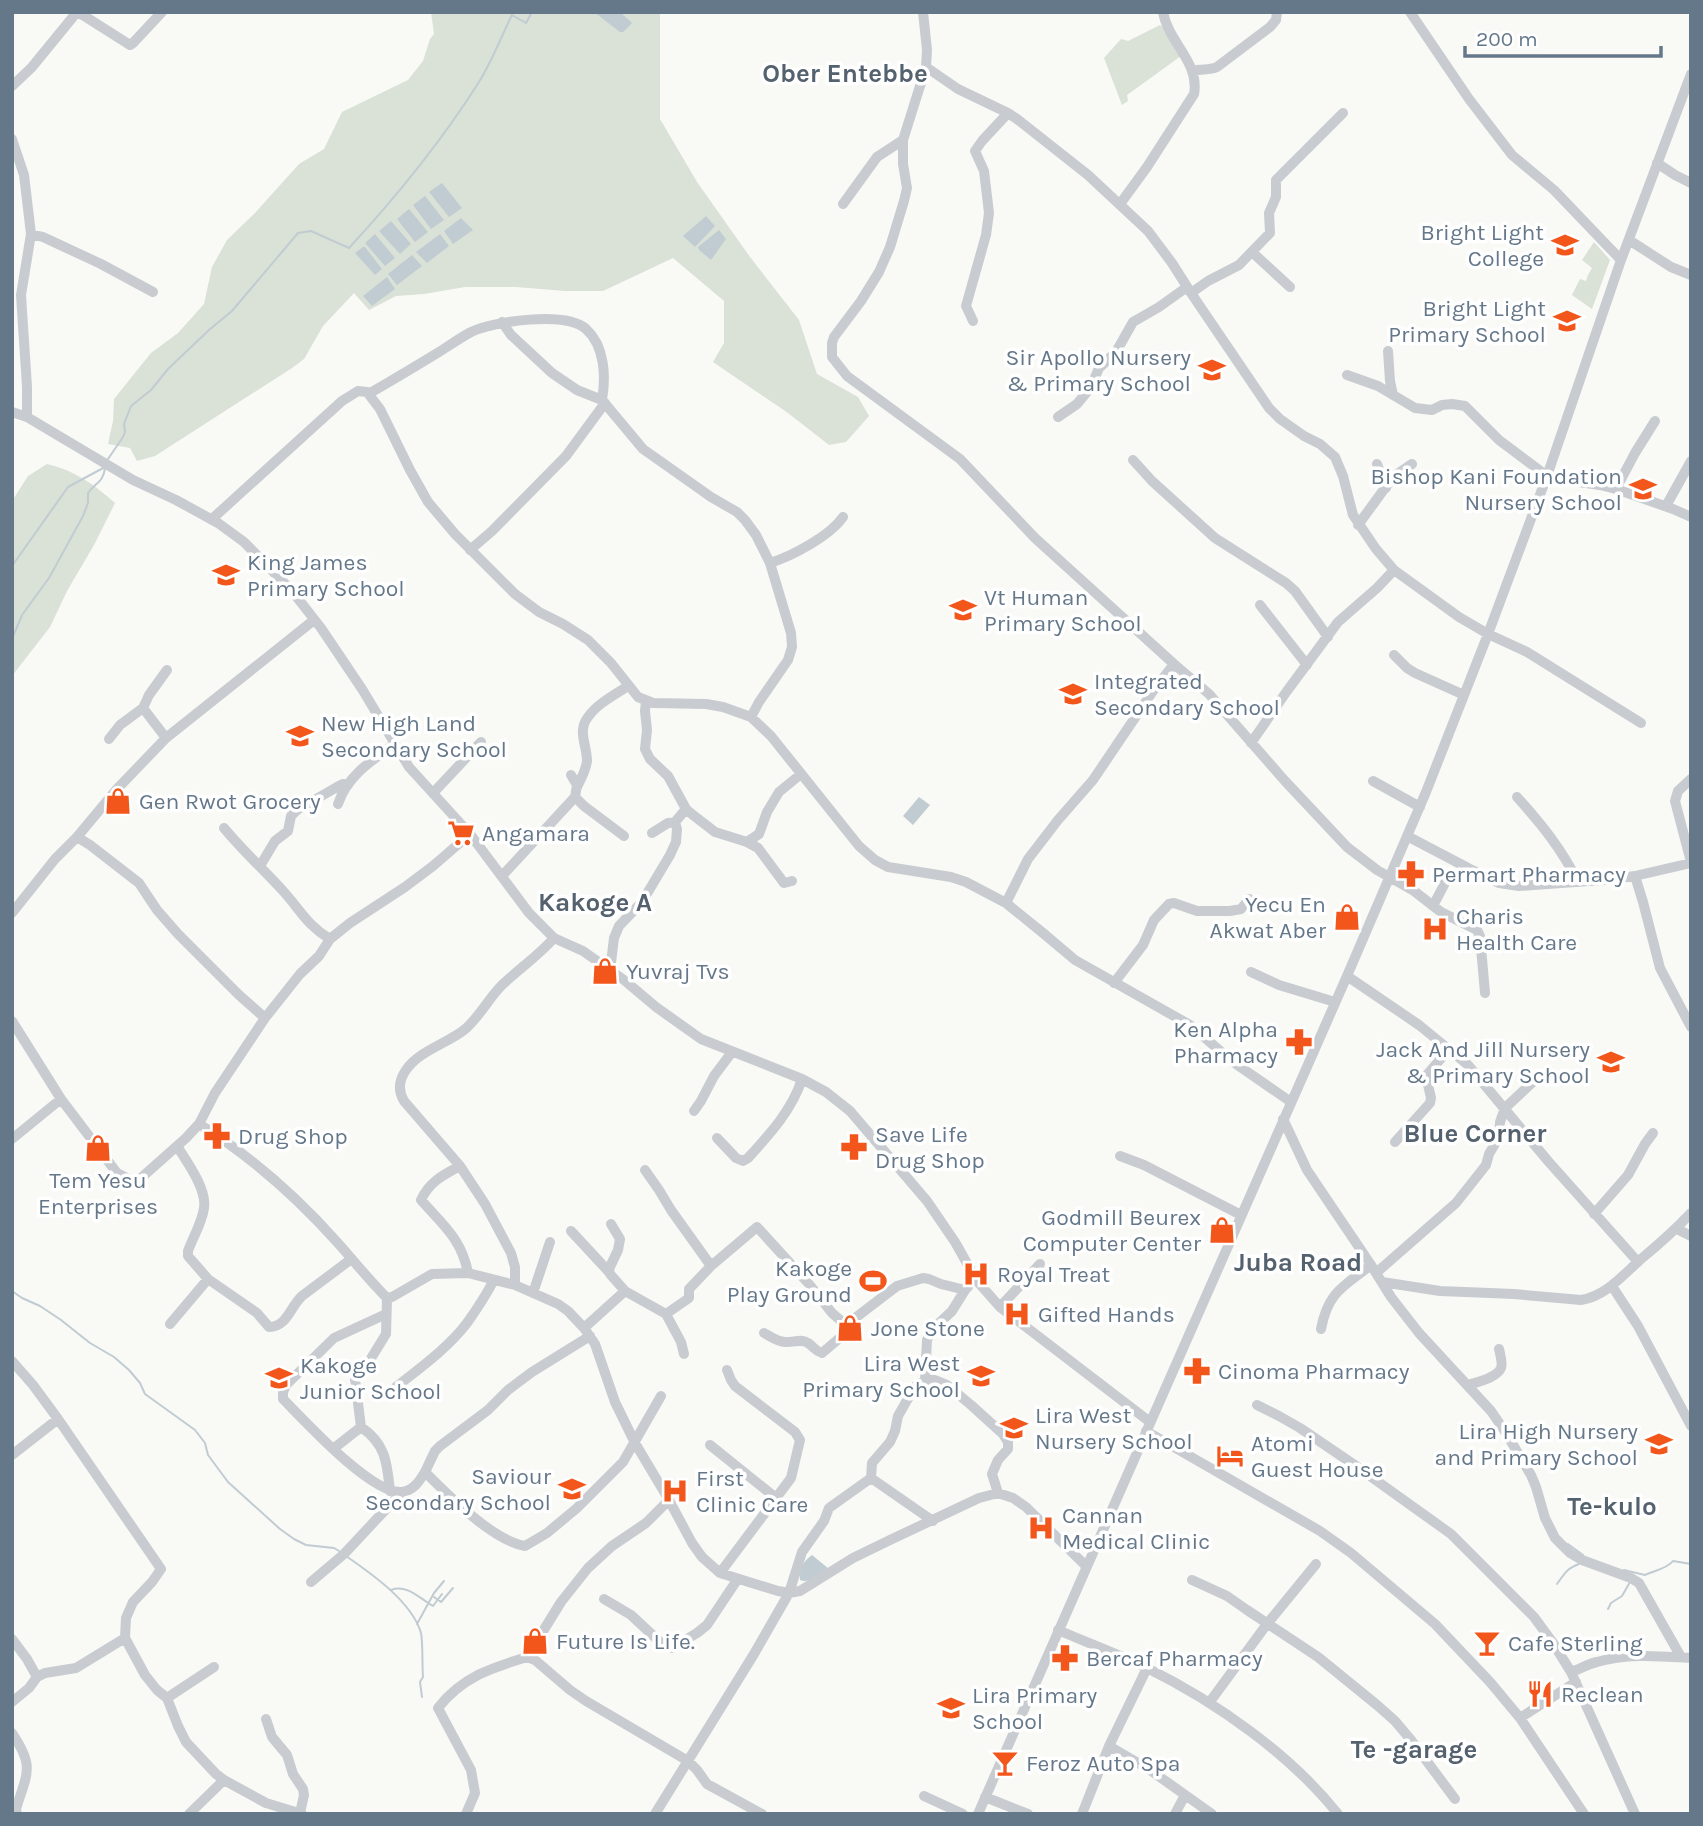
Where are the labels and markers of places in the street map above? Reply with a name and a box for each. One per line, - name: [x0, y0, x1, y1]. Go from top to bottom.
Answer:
- place label: Bright Light College: [1420, 219, 1544, 272]
- school or university icon: Bright Light College: [1550, 230, 1580, 260]
- place label: Bright Light Primary School: [1388, 295, 1546, 348]
- school or university icon: Bright Light Primary School: [1552, 306, 1582, 336]
- place label: Sir Apollo Nursery & Primary School: [1005, 344, 1191, 397]
- school or university icon: Sir Apollo Nursery & Primary School: [1197, 355, 1227, 385]
- place label: Bishop Kani Foundation Nursery School: [1371, 463, 1622, 516]
- school or university icon: Bishop Kani Foundation Nursery School: [1628, 474, 1658, 504]
- place label: King James Primary School: [247, 549, 405, 602]
- school or university icon: King James Primary School: [211, 560, 241, 590]
- place label: Vt Human Primary School: [984, 584, 1142, 637]
- school or university icon: Vt Human Primary School: [948, 595, 978, 625]
- place label: Integrated Secondary School: [1094, 668, 1280, 721]
- school or university icon: Integrated Secondary School: [1058, 679, 1088, 709]
- place label: New High Land Secondary School: [321, 710, 507, 763]
- school or university icon: New High Land Secondary School: [285, 721, 315, 751]
- shop icon: Gen Rwot Grocery: [103, 786, 133, 816]
- place label: Gen Rwot Grocery: [139, 788, 321, 815]
- supermarket icon: Angamara: [446, 818, 476, 848]
- place label: Angamara: [482, 820, 590, 847]
- pharmacy icon: Permart Pharmacy: [1396, 859, 1426, 889]
- place label: Permart Pharmacy: [1432, 861, 1626, 888]
- place label: Yecu En Akwat Aber: [1209, 891, 1327, 944]
- shop icon: Yecu En Akwat Aber: [1332, 902, 1362, 932]
- place label: Charis Health Care: [1456, 903, 1577, 956]
- hospital icon: Charis Health Care: [1420, 914, 1450, 944]
- shop icon: Yuvraj Tvs: [590, 956, 620, 986]
- place label: Yuvraj Tvs: [626, 958, 730, 985]
- place label: Ken Alpha Pharmacy: [1173, 1016, 1278, 1069]
- pharmacy icon: Ken Alpha Pharmacy: [1284, 1027, 1314, 1057]
- place label: Jack And Jill Nursery & Primary School: [1376, 1036, 1590, 1089]
- school or university icon: Jack And Jill Nursery & Primary School: [1596, 1047, 1626, 1077]
- pharmacy icon: Drug Shop: [202, 1121, 232, 1151]
- place label: Save Life Drug Shop: [875, 1121, 985, 1174]
- place label: Drug Shop: [238, 1123, 348, 1150]
- pharmacy icon: Save Life Drug Shop: [839, 1132, 869, 1162]
- shop icon: Tem Yesu Enterprises: [83, 1133, 113, 1163]
- place label: Tem Yesu Enterprises: [38, 1167, 158, 1220]
- place label: Godmill Beurex Computer Center: [1023, 1204, 1202, 1257]
- shop icon: Godmill Beurex Computer Center: [1207, 1215, 1237, 1245]
- place label: Kakoge Play Ground: [727, 1255, 852, 1308]
- hospital icon: Royal Treat: [961, 1259, 991, 1289]
- place label: Royal Treat: [997, 1261, 1111, 1288]
- sports icon: Kakoge Play Ground: [858, 1266, 888, 1296]
- hospital icon: Gifted Hands: [1002, 1299, 1032, 1329]
- place label: Gifted Hands: [1038, 1301, 1175, 1328]
- shop icon: Jone Stone: [835, 1313, 865, 1343]
- place label: Jone Stone: [871, 1315, 985, 1342]
- place label: Lira West Primary School: [802, 1350, 960, 1403]
- place label: Kakoge Junior School: [300, 1352, 442, 1405]
- pharmacy icon: Cinoma Pharmacy: [1182, 1356, 1212, 1386]
- place label: Cinoma Pharmacy: [1218, 1358, 1410, 1385]
- school or university icon: Lira West Primary School: [966, 1361, 996, 1391]
- school or university icon: Kakoge Junior School: [264, 1363, 294, 1393]
- place label: Lira West Nursery School: [1035, 1402, 1193, 1455]
- school or university icon: Lira West Nursery School: [999, 1413, 1029, 1443]
- place label: Lira High Nursery and Primary School: [1435, 1418, 1638, 1471]
- school or university icon: Lira High Nursery and Primary School: [1644, 1429, 1674, 1459]
- place label: Atomi Guest House: [1251, 1430, 1384, 1483]
- hotel icon: Atomi Guest House: [1215, 1441, 1245, 1471]
- place label: Saviour Secondary School: [365, 1463, 552, 1516]
- place label: First Clinic Care: [696, 1465, 808, 1518]
- school or university icon: Saviour Secondary School: [557, 1474, 587, 1504]
- hospital icon: First Clinic Care: [660, 1476, 690, 1506]
- place label: Cannan Medical Clinic: [1062, 1502, 1210, 1555]
- hospital icon: Cannan Medical Clinic: [1026, 1513, 1056, 1543]
- shop icon: Future Is Life.: [520, 1626, 550, 1656]
- place label: Future Is Life.: [556, 1628, 695, 1655]
- bar icon: Cafe Sterling: [1472, 1628, 1502, 1658]
- place label: Cafe Sterling: [1508, 1630, 1643, 1657]
- pharmacy icon: Bercaf Pharmacy: [1050, 1643, 1080, 1673]
- place label: Bercaf Pharmacy: [1086, 1645, 1263, 1672]
- restaurant icon: Reclean: [1525, 1679, 1555, 1709]
- place label: Reclean: [1561, 1681, 1644, 1708]
- place label: Lira Primary School: [972, 1682, 1097, 1735]
- school or university icon: Lira Primary School: [936, 1693, 966, 1723]
- bar icon: Feroz Auto Spa: [990, 1748, 1020, 1778]
- place label: Feroz Auto Spa: [1026, 1750, 1180, 1777]

